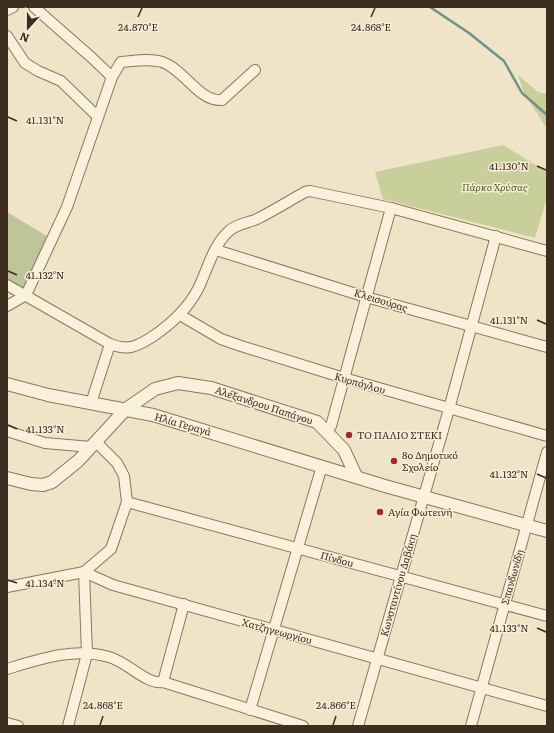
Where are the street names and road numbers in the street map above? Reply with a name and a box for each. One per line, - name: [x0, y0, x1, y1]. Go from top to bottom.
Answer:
- street label: Κλεισούρας: [352, 284, 410, 315]
- street label: Κυρπόγλου: [333, 368, 388, 397]
- street label: Αλέξανδρου Παπάγου: [213, 382, 315, 428]
- street label: Ηλία Γεραγά: [153, 408, 213, 439]
- street label: Κωνσταντίνου Δαβάκη: [376, 532, 419, 638]
- street label: Πίνδου: [319, 547, 355, 570]
- street label: Σπανδωνίδη: [496, 547, 527, 606]
- street label: Χατζηγεωργίου: [240, 614, 314, 647]

